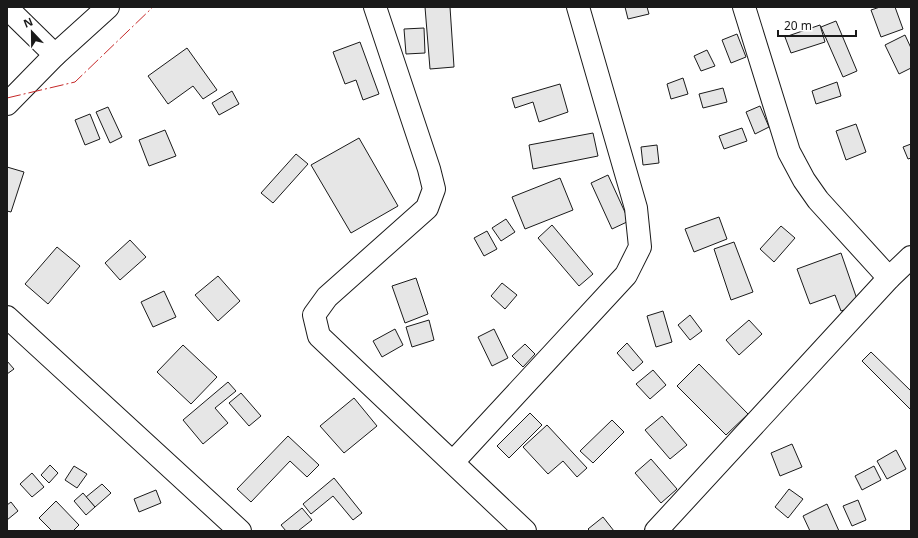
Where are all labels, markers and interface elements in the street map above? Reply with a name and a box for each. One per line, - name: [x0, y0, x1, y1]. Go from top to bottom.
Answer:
- north arrow: [12, 12, 52, 52]
- scale bar: [778, 12, 856, 38]
- text: N: [21, 14, 35, 31]
- text: 20 m: [784, 17, 812, 34]

